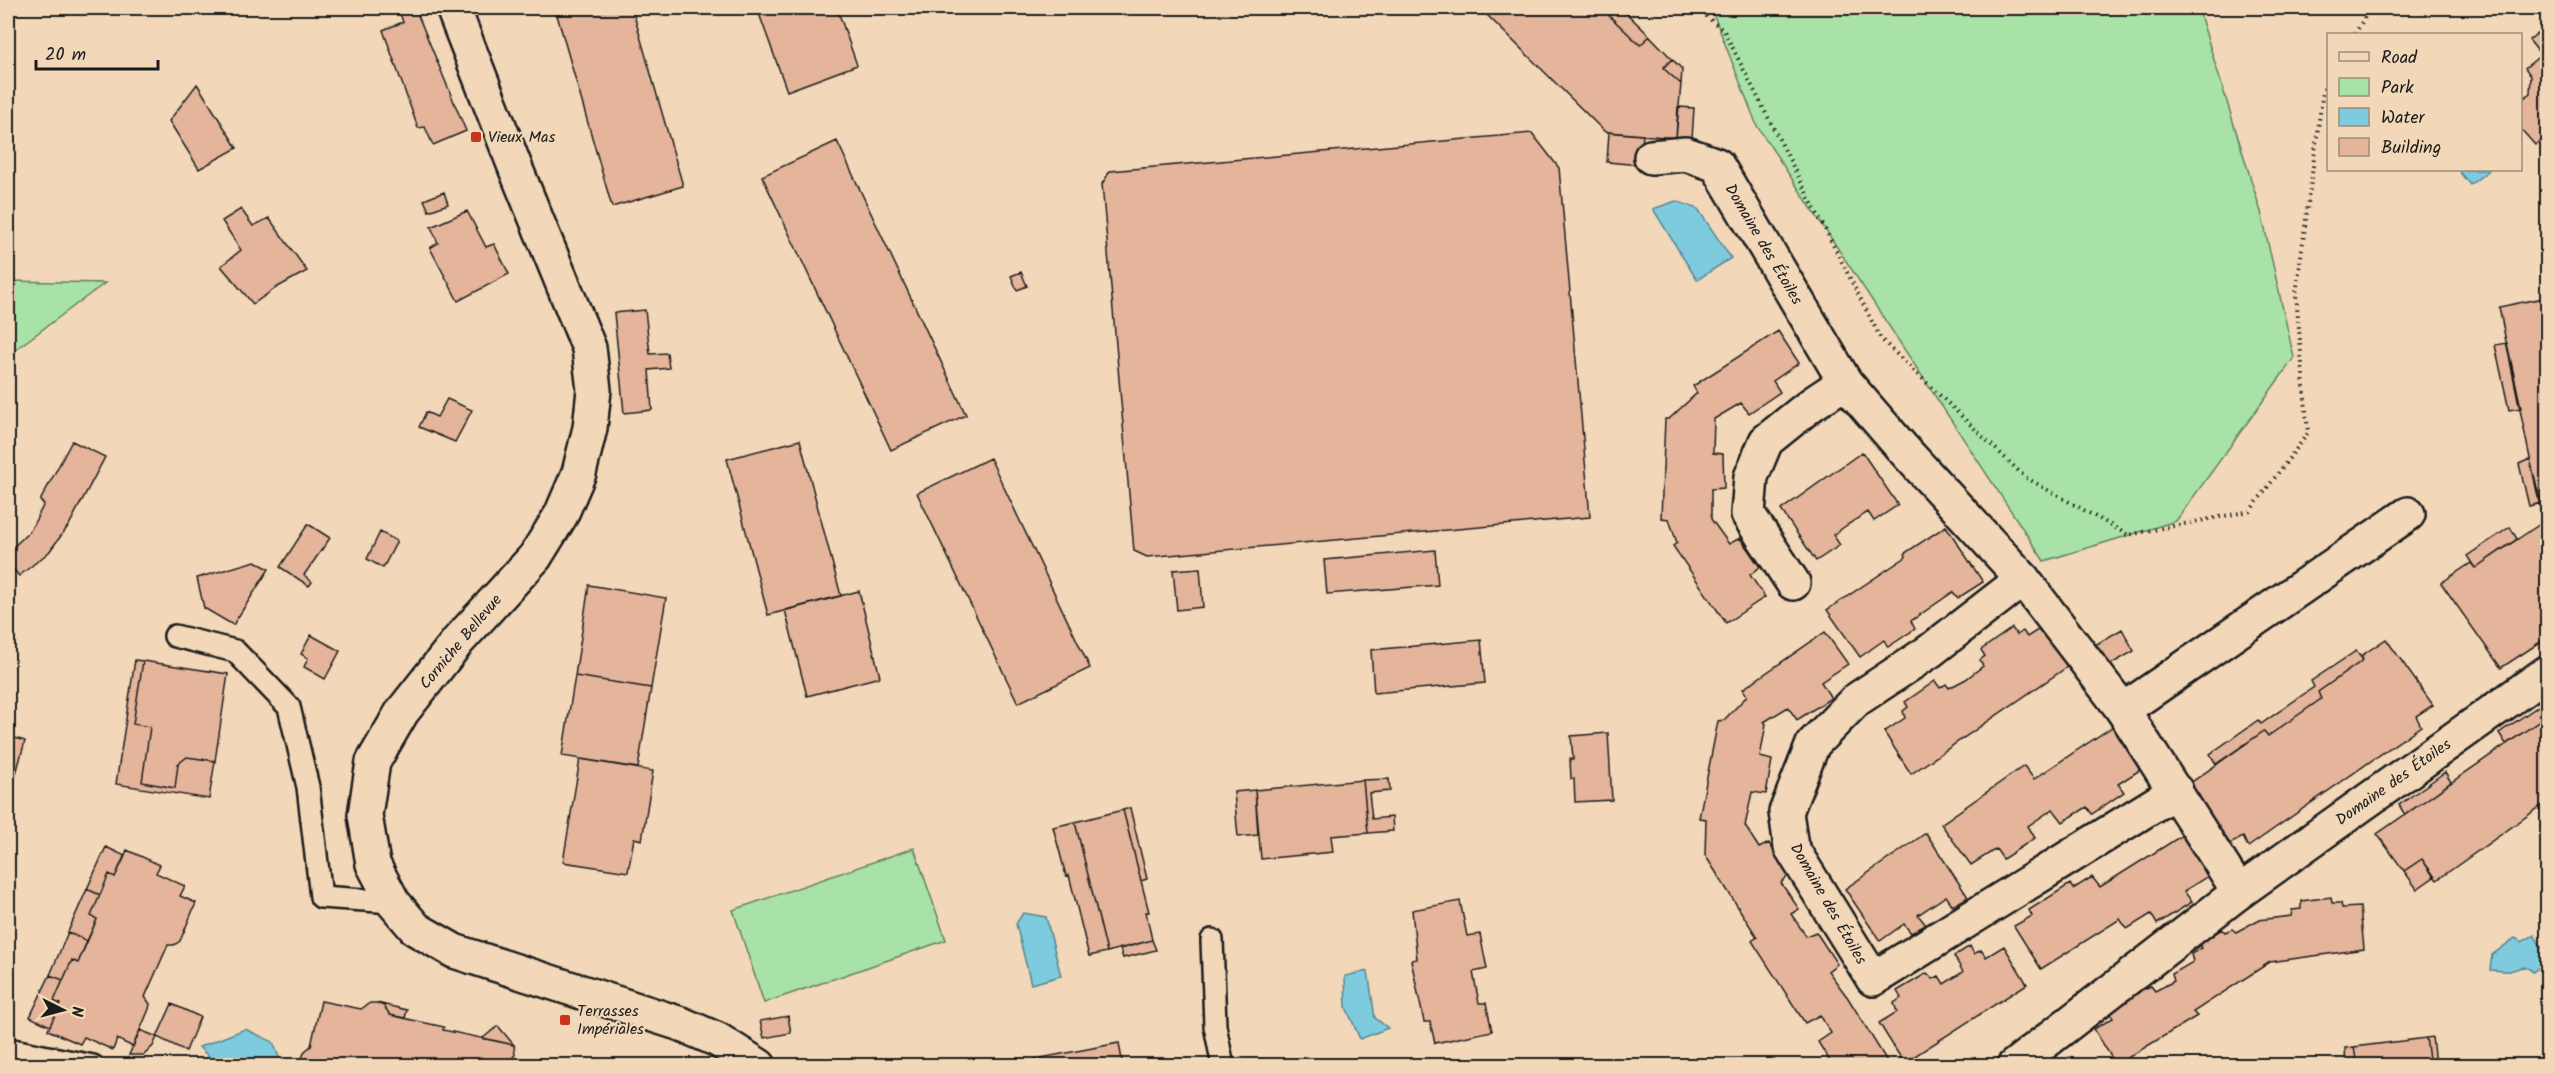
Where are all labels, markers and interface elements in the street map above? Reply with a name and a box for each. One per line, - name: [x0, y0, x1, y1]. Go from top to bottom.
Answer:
- scale bar: [36, 33, 158, 71]
- legend: [2327, 33, 2522, 171]
- text: 20 m: [45, 41, 86, 70]
- text: Road: [2381, 44, 2418, 73]
- text: Park: [2381, 74, 2414, 103]
- text: Water: [2381, 104, 2426, 133]
- place label: Vieux Mas: [488, 125, 556, 150]
- marker: Vieux Mas: [469, 130, 483, 144]
- text: Building: [2381, 134, 2441, 163]
- street label: Domaine des Étoiles: [1718, 179, 1809, 310]
- street label: Corniche Bellevue: [414, 589, 508, 695]
- street label: Domaine des Étoiles: [2330, 732, 2457, 832]
- street label: Domaine des Étoiles: [1783, 839, 1873, 970]
- north arrow: [33, 980, 93, 1040]
- place label: Terrasses Impériales: [577, 999, 644, 1042]
- text: N: [63, 1005, 89, 1018]
- marker: Terrasses Impériales: [558, 1013, 572, 1027]

